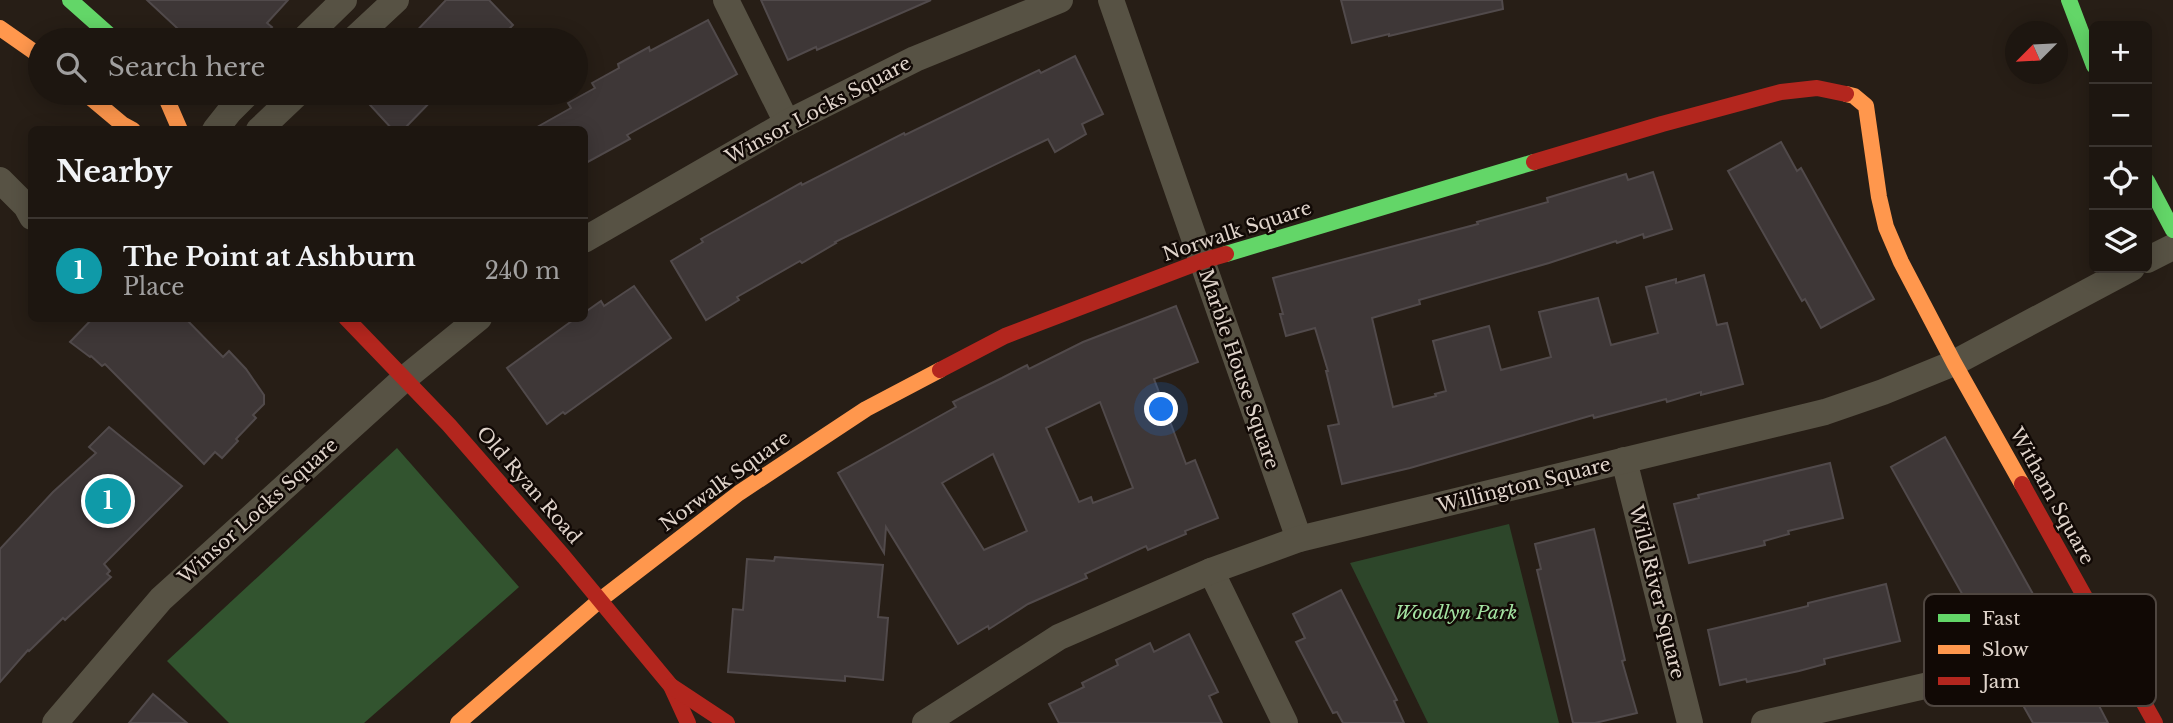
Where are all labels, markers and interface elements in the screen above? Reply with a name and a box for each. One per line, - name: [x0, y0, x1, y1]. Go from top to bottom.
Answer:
- north arrow: [2005, 21, 2068, 84]
- map controls: [2089, 21, 2152, 273]
- button: +: [2089, 21, 2152, 84]
- search box: [28, 28, 588, 105]
- icon: search: [52, 48, 90, 86]
- text: Search here: [108, 51, 265, 83]
- street label: Winsor Locks Square: [720, 51, 915, 169]
- button: −: [2089, 84, 2152, 147]
- button: locate: [2089, 147, 2152, 210]
- text: Nearby: [56, 153, 172, 190]
- street label: Norwalk Square: [1160, 196, 1314, 266]
- button: layers: [2089, 210, 2152, 273]
- text: The Point at Ashburn: [123, 241, 416, 273]
- text: 1: [74, 257, 84, 285]
- text: 240 m: [485, 257, 560, 285]
- street label: Marble House Square: [1194, 266, 1284, 472]
- text: Place: [123, 273, 185, 301]
- your location: [1144, 392, 1178, 426]
- street label: Old Ryan Road: [472, 422, 586, 549]
- street label: Witham Square: [2004, 423, 2099, 568]
- street label: Norwalk Square: [655, 426, 795, 536]
- street label: Winsor Locks Square: [173, 433, 343, 589]
- street label: Willington Square: [1434, 452, 1613, 518]
- pin: 1: [85, 475, 131, 527]
- street label: Wild River Square: [1624, 502, 1690, 681]
- legend: [1924, 594, 2156, 706]
- park label: Woodlyn Park: [1395, 601, 1517, 624]
- text: Fast: [1982, 607, 2021, 630]
- text: Slow: [1982, 638, 2029, 661]
- text: Jam: [1979, 670, 2020, 693]

